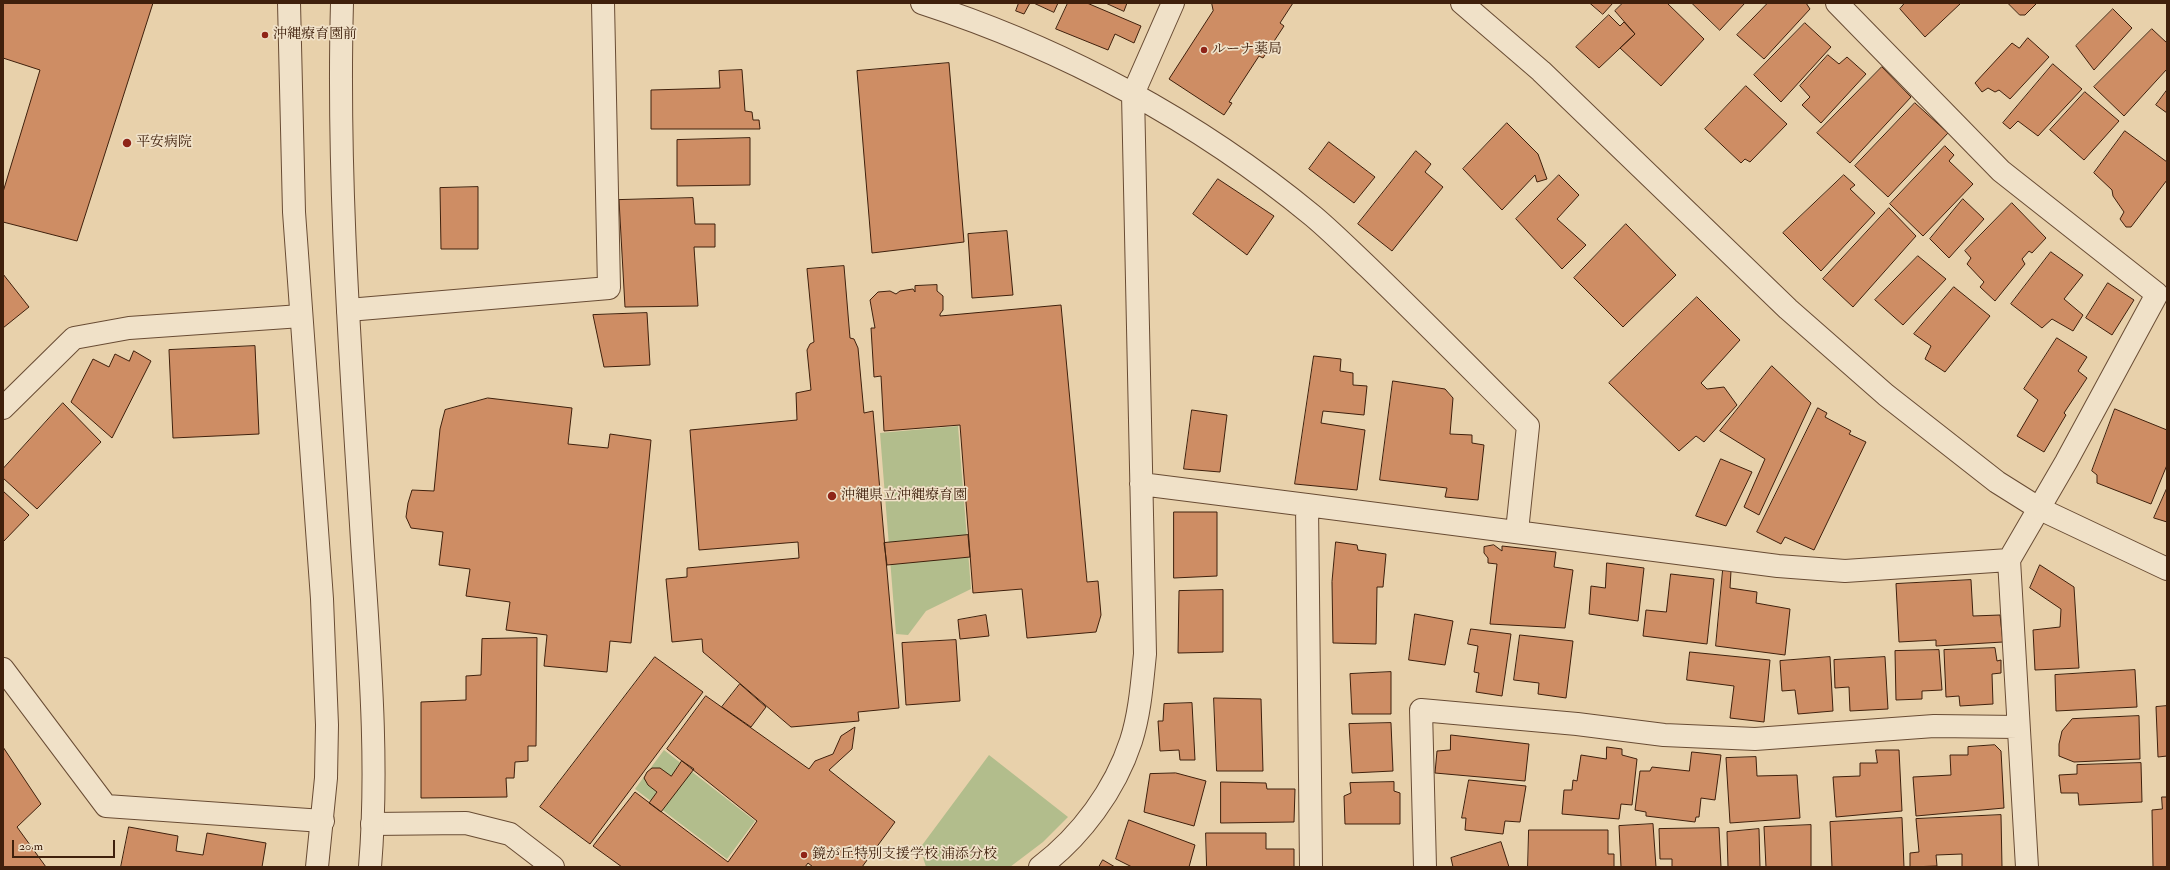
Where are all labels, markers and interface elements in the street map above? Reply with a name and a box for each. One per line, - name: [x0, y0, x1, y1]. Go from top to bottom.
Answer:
- place label: 沖縄療育園前: [273, 27, 357, 43]
- marker: 沖縄療育園前: [260, 30, 270, 40]
- place label: ルーナ薬局: [1212, 42, 1282, 58]
- marker: ルーナ薬局: [1199, 45, 1209, 55]
- place label: 平安病院: [136, 135, 192, 151]
- marker: 平安病院: [121, 137, 133, 149]
- place label: 沖縄県立沖縄療育園: [841, 488, 967, 504]
- marker: 沖縄県立沖縄療育園: [826, 490, 838, 502]
- scale bar: [14, 832, 117, 858]
- text: 20 m: [19, 839, 43, 854]
- place label: 鏡が丘特別支援学校 浦添分校: [812, 847, 997, 863]
- marker: 鏡が丘特別支援学校 浦添分校: [799, 850, 809, 860]

